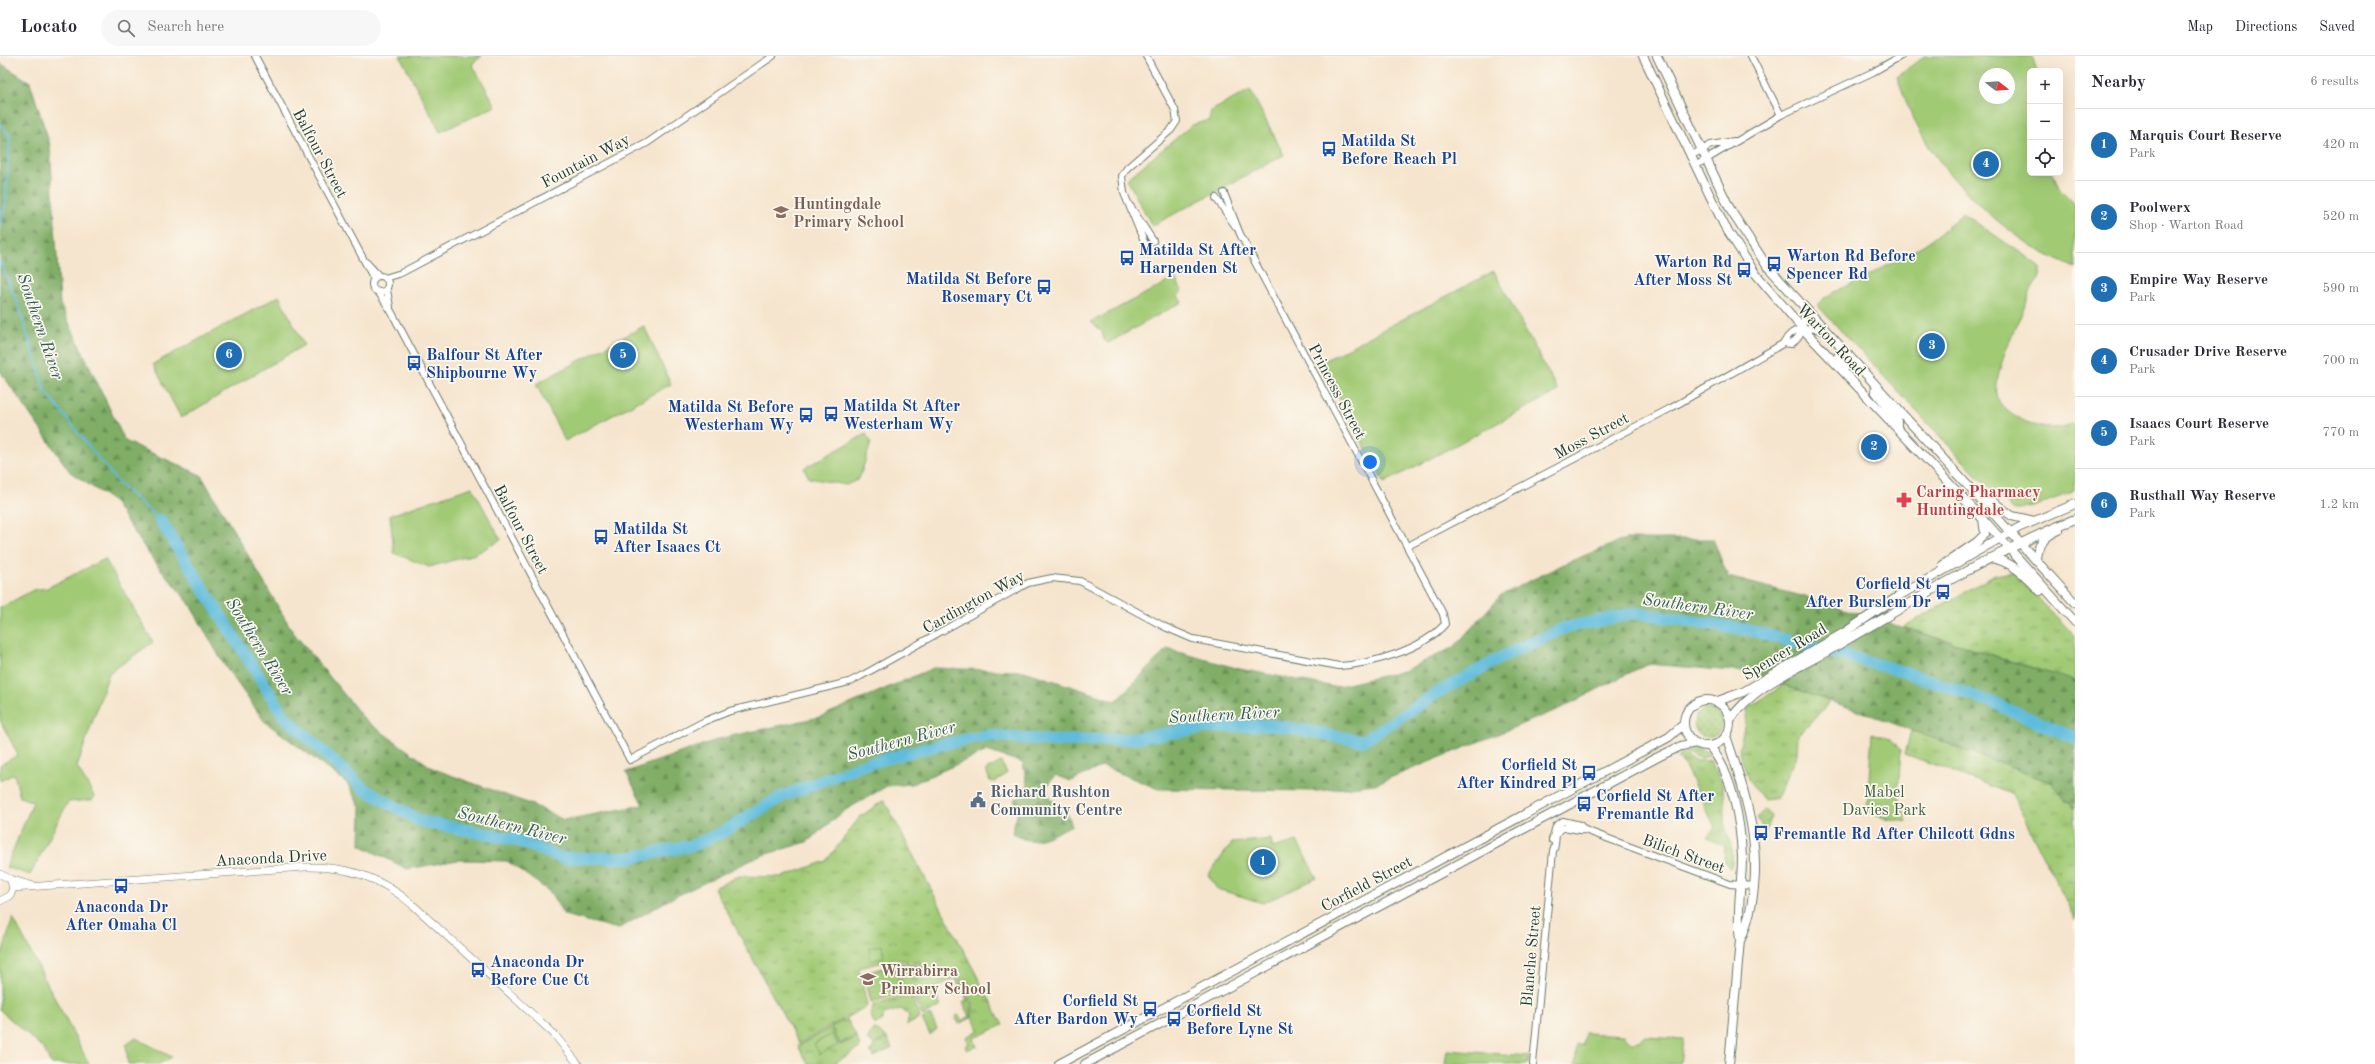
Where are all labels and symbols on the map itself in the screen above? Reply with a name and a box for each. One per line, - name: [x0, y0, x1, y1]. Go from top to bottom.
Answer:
- north arrow: [1979, 68, 2015, 104]
- street label: Balfour Street: [289, 107, 350, 202]
- street label: Fountain Way: [539, 132, 633, 192]
- place label: Matilda St Before Reach Pl: [1341, 134, 1457, 168]
- bus stop icon: Matilda St Before Reach Pl: [1320, 140, 1338, 158]
- pin: 4: [1973, 149, 1999, 179]
- place label: Huntingdale Primary School: [793, 197, 904, 231]
- school or university icon: Huntingdale Primary School: [772, 203, 790, 221]
- place label: Matilda St After Harpenden St: [1139, 243, 1256, 277]
- bus stop icon: Matilda St After Harpenden St: [1118, 249, 1136, 267]
- place label: Warton Rd Before Spencer Rd: [1786, 249, 1916, 283]
- place label: Warton Rd After Moss St: [1633, 255, 1732, 289]
- bus stop icon: Warton Rd Before Spencer Rd: [1765, 255, 1783, 273]
- bus stop icon: Warton Rd After Moss St: [1735, 261, 1753, 279]
- water label: Southern River: [13, 271, 66, 383]
- place label: Matilda St Before Rosemary Ct: [906, 272, 1032, 306]
- bus stop icon: Matilda St Before Rosemary Ct: [1035, 278, 1053, 296]
- street label: Warton Road: [1793, 301, 1868, 380]
- pin: 3: [1919, 331, 1945, 361]
- pin: 6: [216, 340, 242, 370]
- pin: 5: [610, 340, 636, 370]
- street label: Princess Street: [1304, 342, 1368, 443]
- place label: Balfour St After Shipbourne Wy: [426, 348, 543, 382]
- bus stop icon: Balfour St After Shipbourne Wy: [405, 354, 423, 372]
- place label: Matilda St After Westerham Wy: [843, 399, 960, 433]
- place label: Matilda St Before Westerham Wy: [668, 400, 794, 434]
- bus stop icon: Matilda St After Westerham Wy: [822, 405, 840, 423]
- bus stop icon: Matilda St Before Westerham Wy: [797, 406, 815, 424]
- street label: Moss Street: [1552, 410, 1632, 463]
- pin: 2: [1861, 432, 1887, 462]
- your location: [1360, 452, 1380, 472]
- street label: Balfour Street: [490, 483, 551, 578]
- place label: Caring Pharmacy Huntingdale: [1916, 485, 2041, 519]
- pharmacy icon: Caring Pharmacy Huntingdale: [1895, 491, 1913, 509]
- place label: Matilda St After Isaacs Ct: [613, 522, 721, 556]
- bus stop icon: Matilda St After Isaacs Ct: [592, 528, 610, 546]
- street label: Cardington Way: [920, 568, 1028, 637]
- place label: Corfield St After Burslem Dr: [1805, 577, 1931, 611]
- bus stop icon: Corfield St After Burslem Dr: [1934, 583, 1952, 601]
- water label: Southern River: [1642, 591, 1755, 624]
- water label: Southern River: [222, 595, 296, 699]
- street label: Spencer Road: [1740, 621, 1830, 684]
- water label: Southern River: [1168, 704, 1281, 727]
- water label: Southern River: [845, 719, 958, 764]
- place label: Corfield St After Kindred Pl: [1456, 758, 1577, 792]
- bus stop icon: Corfield St After Kindred Pl: [1580, 764, 1598, 782]
- place label: Richard Rushton Community Centre: [990, 785, 1123, 819]
- park label: Mabel Davies Park: [1842, 785, 1926, 819]
- place label: Corfield St After Fremantle Rd: [1596, 789, 1714, 823]
- public building icon: Richard Rushton Community Centre: [969, 791, 987, 809]
- bus stop icon: Corfield St After Fremantle Rd: [1575, 795, 1593, 813]
- water label: Southern River: [456, 805, 568, 848]
- bus stop icon: Fremantle Rd After Chilcott Gdns: [1752, 824, 1770, 842]
- place label: Fremantle Rd After Chilcott Gdns: [1773, 827, 2015, 843]
- street label: Bilich Street: [1640, 833, 1727, 877]
- pin: 1: [1250, 847, 1276, 877]
- street label: Anaconda Drive: [215, 848, 327, 870]
- street label: Corfield Street: [1319, 854, 1415, 915]
- bus stop icon: Anaconda Dr After Omaha Cl: [112, 877, 130, 895]
- place label: Anaconda Dr After Omaha Cl: [65, 900, 177, 934]
- street label: Blanche Street: [1520, 904, 1544, 1008]
- place label: Anaconda Dr Before Cue Ct: [490, 955, 590, 989]
- bus stop icon: Anaconda Dr Before Cue Ct: [469, 961, 487, 979]
- place label: Wirrabirra Primary School: [880, 964, 991, 998]
- school or university icon: Wirrabirra Primary School: [859, 970, 877, 988]
- place label: Corfield St After Bardon Wy: [1013, 994, 1138, 1028]
- bus stop icon: Corfield St After Bardon Wy: [1141, 1000, 1159, 1018]
- place label: Corfield St Before Lyne St: [1186, 1004, 1294, 1038]
- bus stop icon: Corfield St Before Lyne St: [1165, 1010, 1183, 1028]

